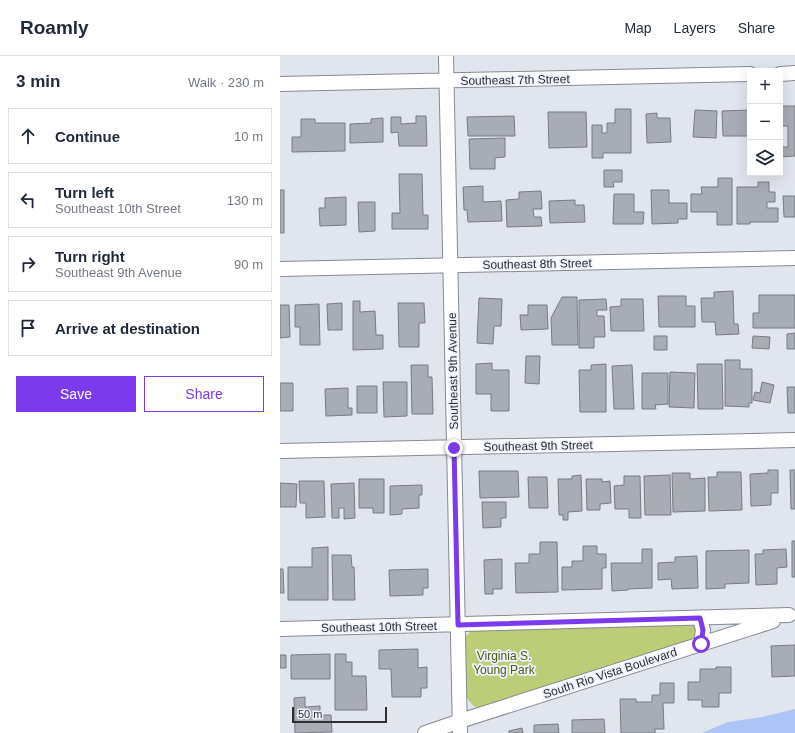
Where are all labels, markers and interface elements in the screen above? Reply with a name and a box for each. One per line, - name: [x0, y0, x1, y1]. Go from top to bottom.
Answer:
- text: Roamly: [20, 17, 89, 38]
- text: Map: [624, 20, 652, 36]
- text: Layers: [674, 20, 716, 36]
- text: Share: [738, 20, 775, 36]
- map controls: [747, 68, 783, 176]
- button: +: [747, 68, 783, 104]
- text: 3 min: [16, 72, 60, 91]
- street label: Southeast 7th Street: [460, 72, 570, 88]
- text: Walk · 230 m: [188, 75, 264, 90]
- button: −: [747, 104, 783, 140]
- icon: ahead: [17, 125, 39, 147]
- text: Continue: [55, 128, 120, 145]
- text: 10 m: [234, 129, 263, 144]
- button: layers: [747, 140, 783, 176]
- text: Turn left: [55, 184, 114, 201]
- icon: left: [17, 189, 39, 211]
- text: 130 m: [227, 193, 263, 208]
- text: Southeast 10th Street: [55, 201, 181, 216]
- text: Turn right: [55, 248, 125, 265]
- icon: right: [17, 253, 39, 275]
- street label: Southeast 8th Street: [482, 256, 592, 272]
- text: 90 m: [234, 257, 263, 272]
- text: Southeast 9th Avenue: [55, 265, 182, 280]
- street label: Southeast 9th Avenue: [445, 312, 461, 430]
- icon: arrive: [17, 317, 39, 339]
- text: Arrive at destination: [55, 320, 200, 337]
- button: Save: [16, 376, 136, 412]
- button: Share: [144, 376, 264, 412]
- street label: Southeast 9th Street: [483, 438, 593, 454]
- route end: [445, 439, 463, 457]
- street label: Southeast 10th Street: [321, 619, 438, 635]
- route start: [692, 635, 710, 653]
- street label: South Rio Vista Boulevard: [541, 645, 679, 701]
- park label: Virginia S. Young Park: [473, 649, 536, 677]
- scale bar: [292, 705, 387, 724]
- text: 50 m: [298, 708, 322, 720]

